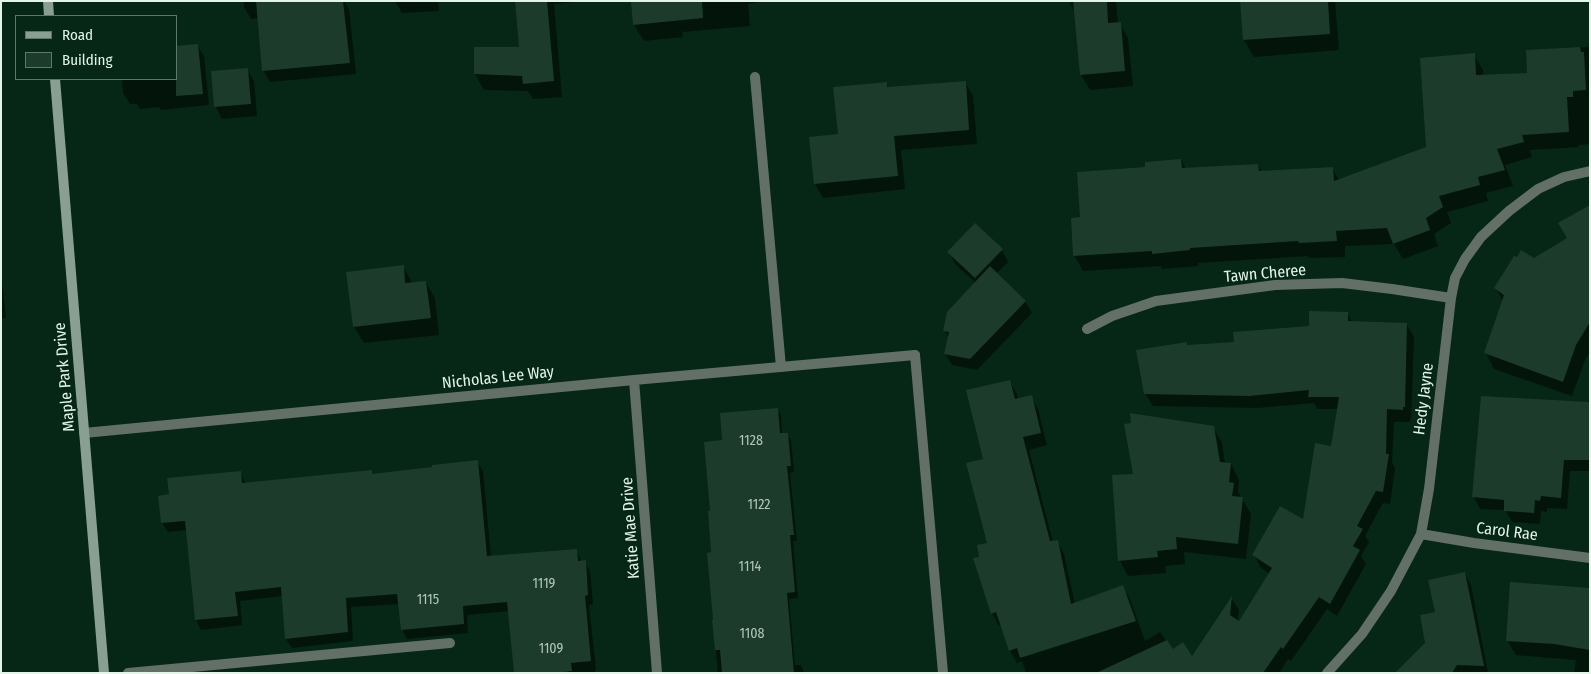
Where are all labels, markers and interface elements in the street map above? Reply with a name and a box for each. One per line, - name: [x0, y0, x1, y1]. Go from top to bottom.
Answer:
- legend: [15, 15, 178, 80]
- text: Road: [62, 26, 93, 44]
- text: Building: [62, 51, 113, 69]
- street label: Tawn Cheree: [1223, 261, 1307, 287]
- street label: Maple Park Drive: [51, 322, 79, 432]
- street label: Hedy Jayne: [1410, 362, 1438, 436]
- street label: Nicholas Lee Way: [441, 363, 555, 393]
- house number: 1128: [739, 433, 763, 449]
- street label: Katie Mae Drive: [618, 477, 644, 579]
- house number: 1122: [747, 497, 771, 513]
- street label: Carol Rae: [1475, 519, 1539, 545]
- house number: 1114: [739, 559, 761, 575]
- house number: 1119: [533, 576, 555, 592]
- house number: 1115: [417, 592, 439, 608]
- house number: 1108: [739, 626, 765, 642]
- house number: 1109: [539, 641, 563, 657]

